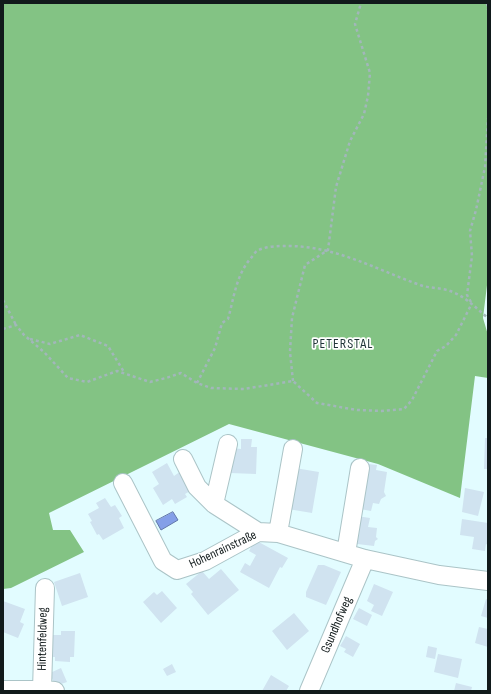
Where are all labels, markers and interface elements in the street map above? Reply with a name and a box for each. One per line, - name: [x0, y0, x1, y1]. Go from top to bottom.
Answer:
- district label: PETERSTAL: [313, 336, 373, 352]
- street label: Hohenrainstraße: [187, 528, 259, 572]
- street label: Gsundhofweg: [318, 594, 356, 656]
- street label: Hintenfeldweg: [35, 607, 51, 671]

